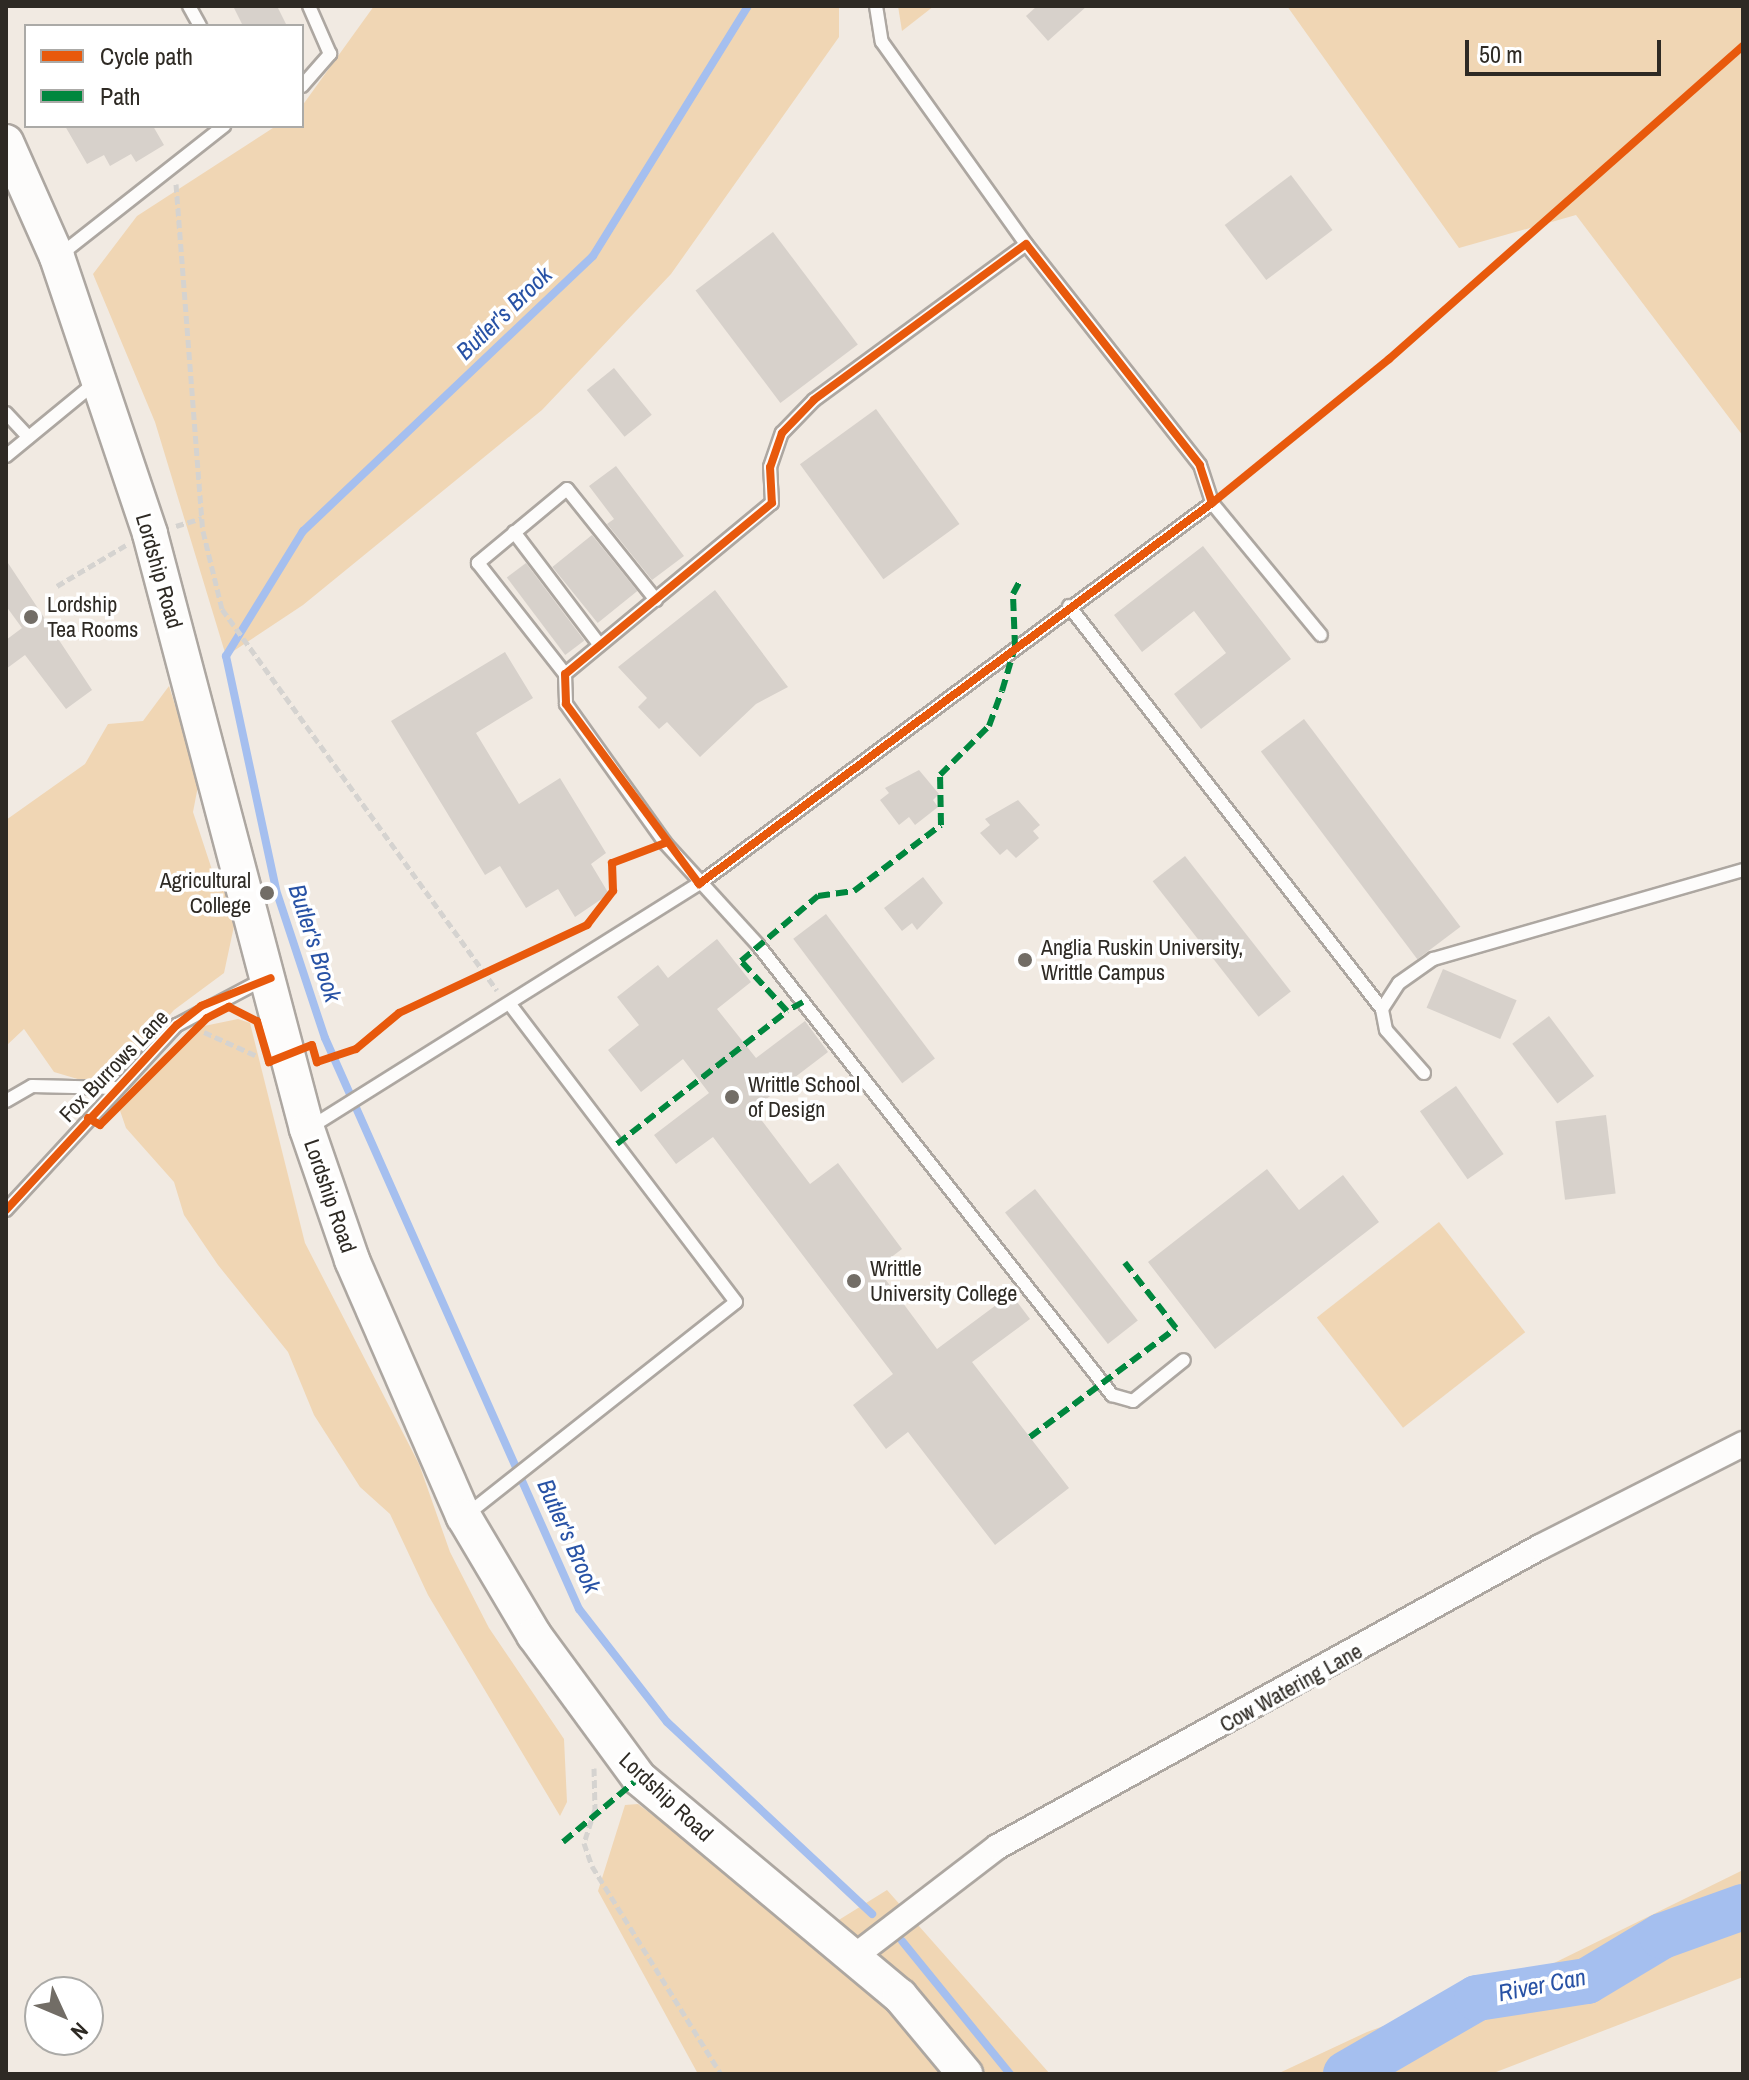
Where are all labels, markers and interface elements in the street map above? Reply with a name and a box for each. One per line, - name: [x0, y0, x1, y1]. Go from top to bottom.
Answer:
- legend: [24, 24, 304, 128]
- scale bar: [1469, 24, 1665, 74]
- text: 50 m: [1479, 38, 1523, 70]
- text: Cycle path: [100, 40, 193, 72]
- text: Path: [100, 80, 141, 112]
- water label: Butler's Brook: [450, 260, 558, 366]
- street label: Lordship Road: [130, 510, 188, 632]
- place label: Lordship Tea Rooms: [47, 591, 138, 642]
- marker: Lordship Tea Rooms: [22, 608, 40, 626]
- place label: Agricultural College: [160, 867, 251, 918]
- water label: Butler's Brook: [282, 881, 348, 1005]
- marker: Agricultural College: [258, 884, 276, 902]
- place label: Anglia Ruskin University, Writtle Campus: [1041, 934, 1243, 986]
- marker: Anglia Ruskin University, Writtle Campus: [1016, 951, 1034, 969]
- street label: Fox Burrows Lane: [54, 1004, 174, 1128]
- place label: Writtle School of Design: [748, 1071, 860, 1122]
- marker: Writtle School of Design: [723, 1088, 741, 1106]
- street label: Lordship Road: [298, 1136, 362, 1256]
- place label: Writtle University College: [870, 1255, 1017, 1306]
- marker: Writtle University College: [845, 1272, 863, 1290]
- water label: Butler's Brook: [531, 1474, 607, 1598]
- street label: Cow Watering Lane: [1215, 1638, 1367, 1738]
- street label: Lordship Road: [614, 1747, 718, 1847]
- water label: River Can: [1496, 1962, 1588, 2008]
- north arrow: [24, 1976, 104, 2056]
- text: N: [65, 2016, 95, 2046]

